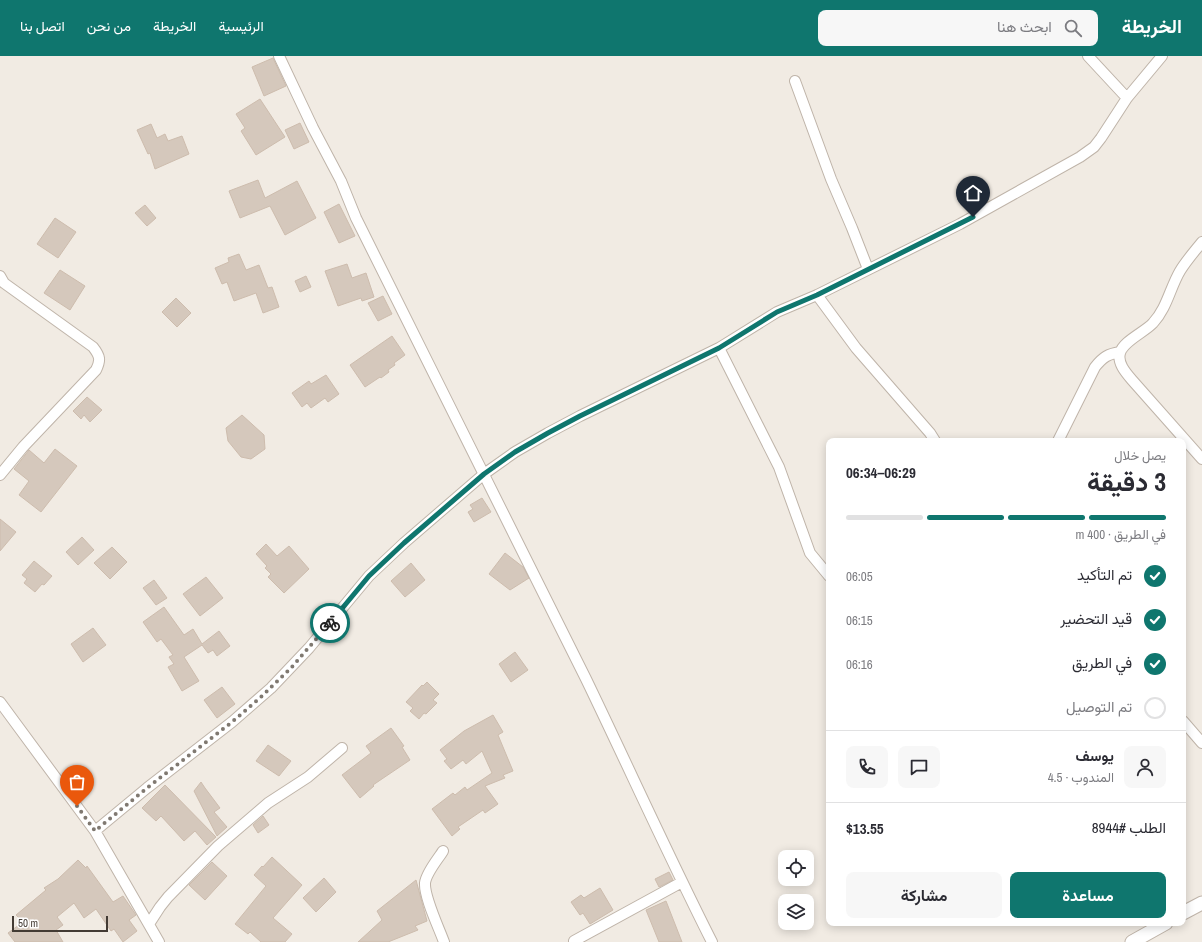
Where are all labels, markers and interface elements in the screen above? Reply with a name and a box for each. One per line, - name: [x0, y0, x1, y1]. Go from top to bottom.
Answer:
- search box: [818, 10, 1098, 46]
- text: الخريطة: [1122, 13, 1182, 39]
- text: ابحث هنا: [997, 16, 1052, 37]
- text: اتصل بنا: [20, 17, 65, 35]
- text: من نحن: [87, 17, 131, 35]
- text: الخريطة: [153, 17, 196, 35]
- text: الرئيسية: [218, 17, 264, 35]
- icon: search: [1062, 17, 1084, 39]
- pin: [956, 176, 990, 217]
- icon: home: [962, 182, 984, 204]
- text: يصل خلال: [1114, 447, 1166, 464]
- text: 06:29–06:34: [846, 462, 916, 483]
- text: 3 دقيقة: [1087, 464, 1166, 499]
- text: في الطريق · 400 m: [1075, 526, 1166, 543]
- text: تم التأكيد: [1077, 564, 1132, 585]
- icon: check: [1144, 565, 1166, 587]
- text: 06:05: [846, 568, 873, 585]
- courier: [310, 603, 350, 643]
- text: قيد التحضير: [1060, 608, 1132, 629]
- icon: check: [1144, 609, 1166, 631]
- icon: bike: [319, 612, 341, 634]
- text: 06:15: [846, 612, 873, 629]
- text: في الطريق: [1072, 652, 1132, 673]
- icon: check: [1144, 653, 1166, 675]
- text: 06:16: [846, 656, 873, 673]
- text: تم التوصيل: [1066, 696, 1132, 717]
- text: يوسف: [1076, 745, 1114, 766]
- button: phone: [846, 746, 888, 788]
- button: chat: [898, 746, 940, 788]
- button: person: [1124, 746, 1166, 788]
- pin: [60, 765, 94, 806]
- text: المندوب · 4.5: [1048, 769, 1114, 786]
- icon: bag: [66, 771, 88, 793]
- text: الطلب #8944: [1092, 817, 1166, 838]
- text: $13.55: [846, 818, 884, 839]
- map controls: [778, 850, 814, 930]
- button: locate: [778, 850, 814, 886]
- button: مشاركة: [846, 872, 1002, 918]
- button: مساعدة: [1010, 872, 1166, 918]
- button: layers: [778, 894, 814, 930]
- scale bar: [12, 914, 108, 933]
- text: 50 m: [18, 916, 38, 930]

